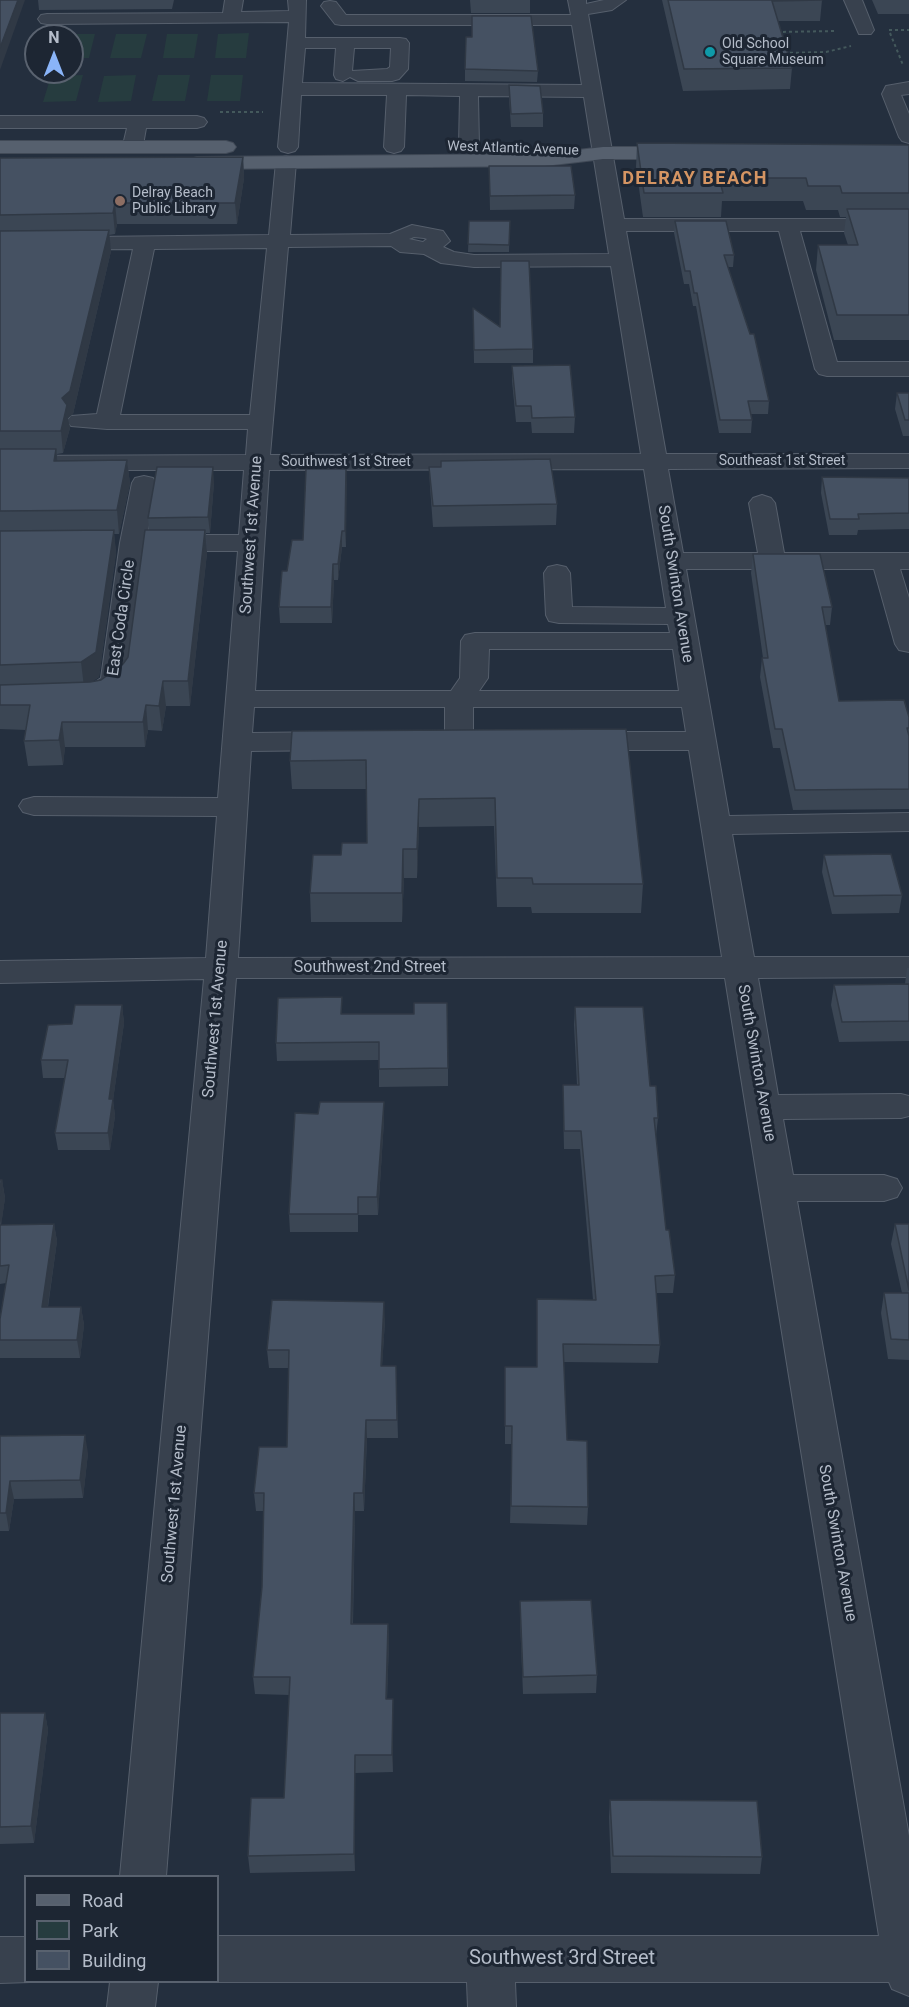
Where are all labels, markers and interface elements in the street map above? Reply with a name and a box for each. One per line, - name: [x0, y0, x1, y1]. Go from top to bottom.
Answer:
- north arrow: [24, 24, 84, 84]
- text: N: [48, 28, 60, 47]
- place label: Old School Square Museum: [722, 36, 824, 68]
- marker: Old School Square Museum: [703, 45, 717, 59]
- street label: West Atlantic Avenue: [447, 138, 579, 160]
- district label: DELRAY BEACH: [622, 168, 768, 190]
- place label: Delray Beach Public Library: [132, 185, 216, 218]
- marker: Delray Beach Public Library: [113, 194, 127, 208]
- street label: Southeast 1st Street: [719, 453, 845, 469]
- street label: Southwest 1st Street: [281, 454, 411, 470]
- street label: Southwest 1st Avenue: [237, 455, 267, 615]
- street label: South Swinton Avenue: [653, 504, 697, 664]
- street label: East Coda Circle: [104, 559, 140, 677]
- street label: Southwest 1st Avenue: [200, 939, 232, 1099]
- street label: Southwest 2nd Street: [294, 958, 446, 978]
- street label: South Swinton Avenue: [733, 983, 779, 1143]
- street label: Southwest 1st Avenue: [159, 1424, 191, 1584]
- street label: South Swinton Avenue: [814, 1463, 860, 1623]
- legend: [24, 1875, 219, 1983]
- text: Road: [82, 1890, 123, 1911]
- text: Park: [82, 1920, 118, 1941]
- street label: Southwest 3rd Street: [469, 1947, 655, 1971]
- text: Building: [82, 1950, 146, 1971]

